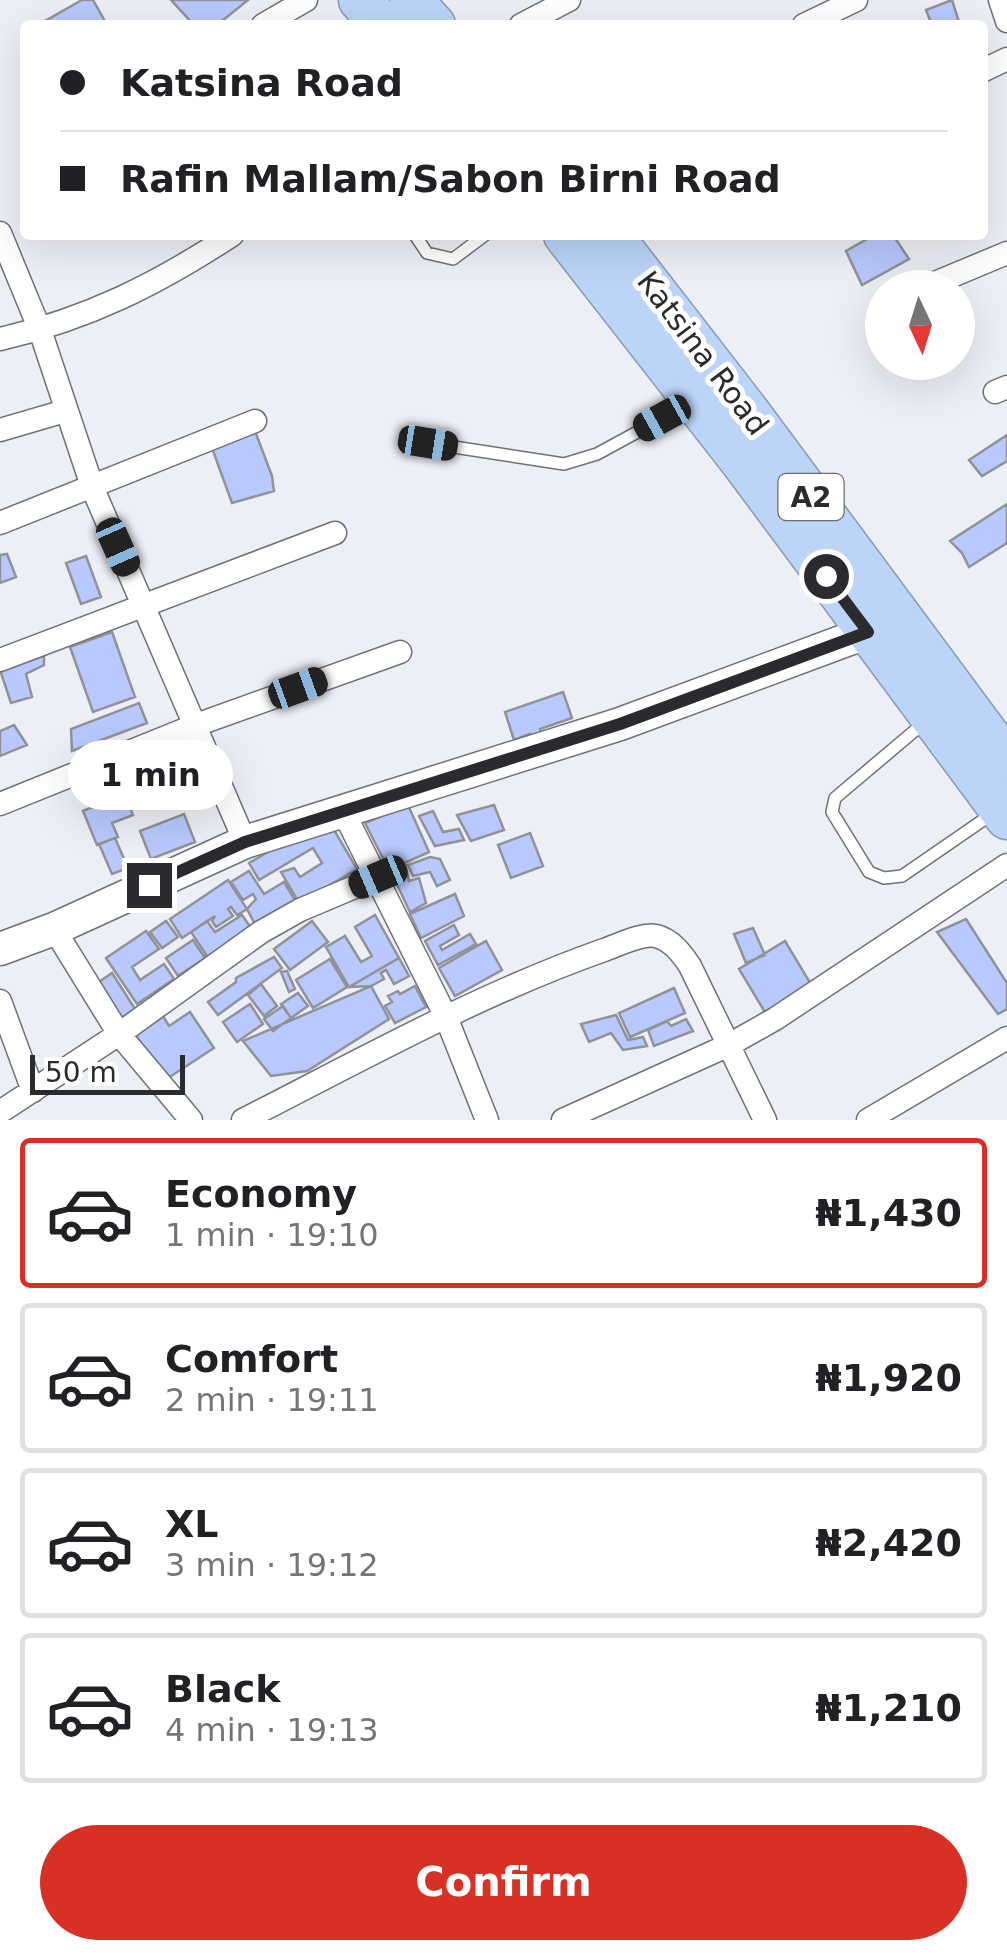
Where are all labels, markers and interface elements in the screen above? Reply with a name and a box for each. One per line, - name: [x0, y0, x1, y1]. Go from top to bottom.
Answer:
- text: Katsina Road: [120, 61, 403, 105]
- text: Rafin Mallam/Sabon Birni Road: [120, 157, 781, 201]
- street label: Katsina Road: [630, 264, 776, 442]
- north arrow: [865, 270, 975, 380]
- map controls: [865, 270, 975, 380]
- car: [628, 390, 696, 446]
- car: [396, 423, 460, 463]
- road number: A2: [778, 474, 844, 520]
- car: [92, 513, 144, 581]
- route start: [804, 554, 849, 599]
- car: [265, 664, 331, 712]
- callout: 1 min: [66, 740, 232, 810]
- text: 1 min: [100, 756, 201, 794]
- car: [345, 851, 411, 903]
- route end: [127, 863, 172, 908]
- scale bar: [30, 1050, 185, 1094]
- text: 50 m: [45, 1056, 117, 1089]
- icon: car: [45, 1168, 135, 1258]
- text: Economy: [165, 1172, 357, 1216]
- text: ₦1,430: [815, 1191, 962, 1235]
- text: 1 min · 19:10: [165, 1216, 379, 1254]
- icon: car: [45, 1333, 135, 1423]
- text: Comfort: [165, 1337, 338, 1381]
- text: ₦1,920: [815, 1356, 962, 1400]
- text: 2 min · 19:11: [165, 1381, 379, 1419]
- icon: car: [45, 1498, 135, 1588]
- text: XL: [165, 1502, 219, 1546]
- text: ₦2,420: [815, 1521, 962, 1565]
- text: 3 min · 19:12: [165, 1546, 379, 1584]
- icon: car: [45, 1663, 135, 1753]
- text: Black: [165, 1667, 280, 1711]
- text: ₦1,210: [815, 1686, 962, 1730]
- text: 4 min · 19:13: [165, 1711, 379, 1749]
- button: Confirm: [40, 1825, 967, 1940]

